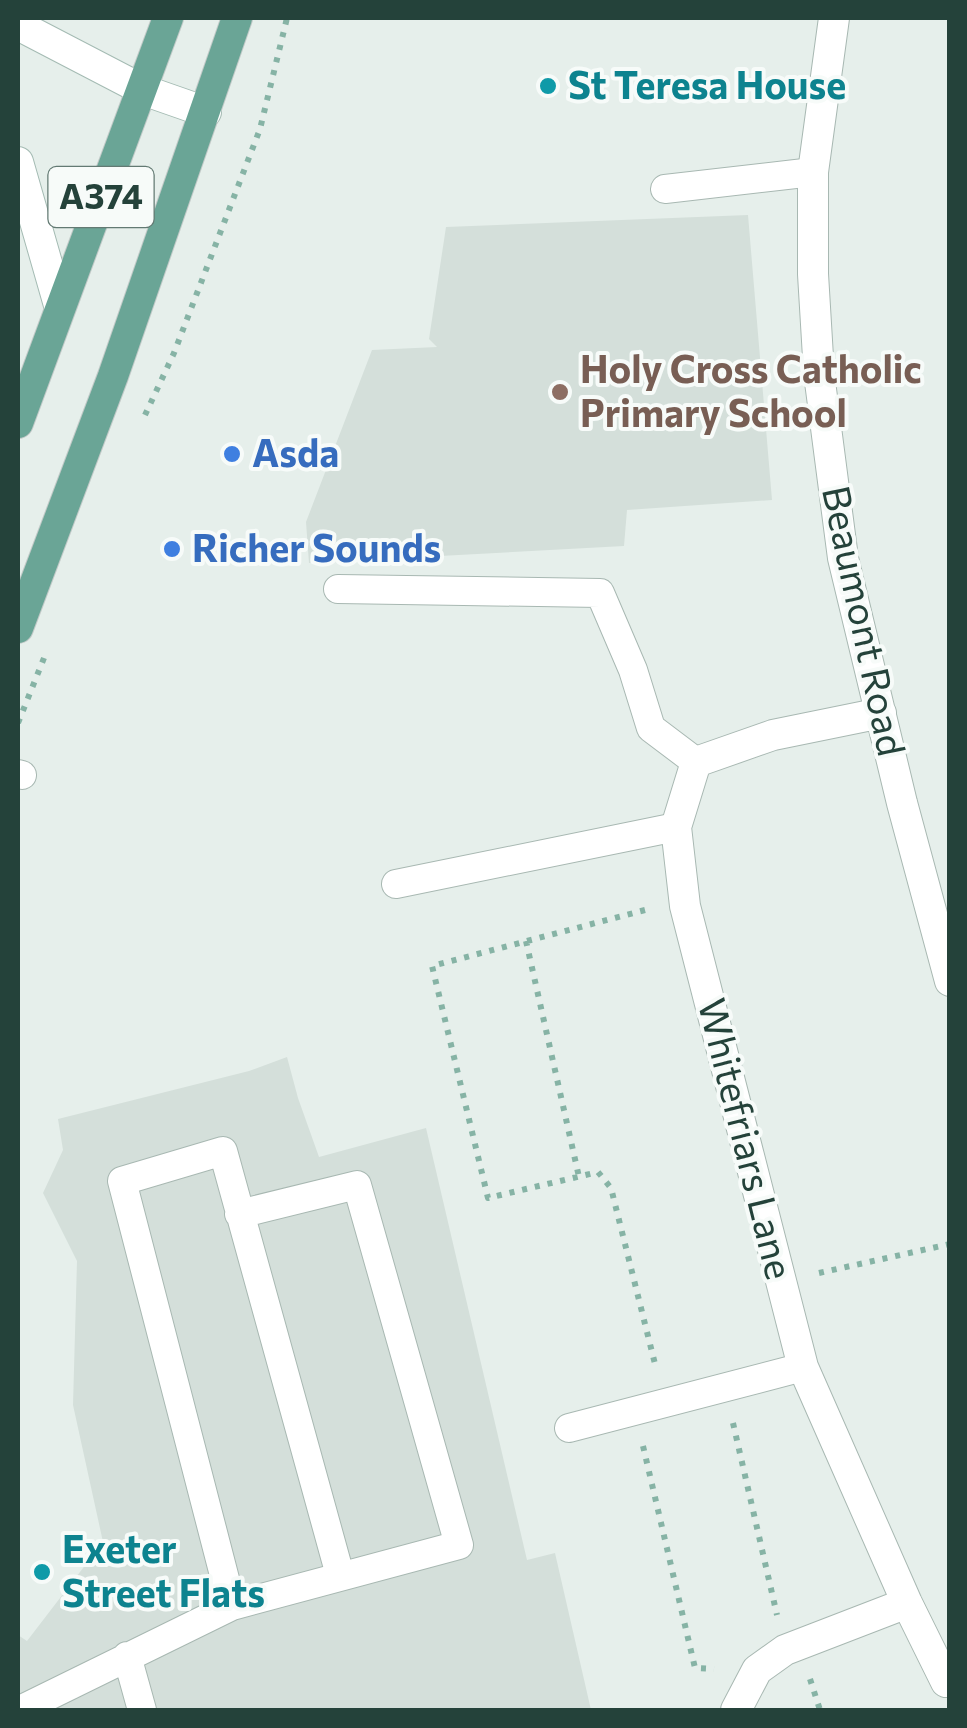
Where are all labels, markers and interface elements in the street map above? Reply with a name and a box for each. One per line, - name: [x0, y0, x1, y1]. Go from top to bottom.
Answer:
- place label: St Teresa House: [568, 60, 846, 107]
- marker: St Teresa House: [537, 75, 559, 97]
- road number: A374: [48, 167, 154, 227]
- place label: Holy Cross Catholic Primary School: [580, 344, 922, 435]
- marker: Holy Cross Catholic Primary School: [549, 381, 571, 403]
- place label: Asda: [252, 428, 339, 475]
- marker: Asda: [221, 443, 243, 465]
- street label: Beaumont Road: [814, 481, 917, 760]
- place label: Richer Sounds: [192, 523, 441, 570]
- marker: Richer Sounds: [161, 538, 183, 560]
- street label: Whitefriars Lane: [690, 993, 805, 1284]
- place label: Exeter Street Flats: [62, 1524, 265, 1615]
- marker: Exeter Street Flats: [31, 1561, 53, 1583]

